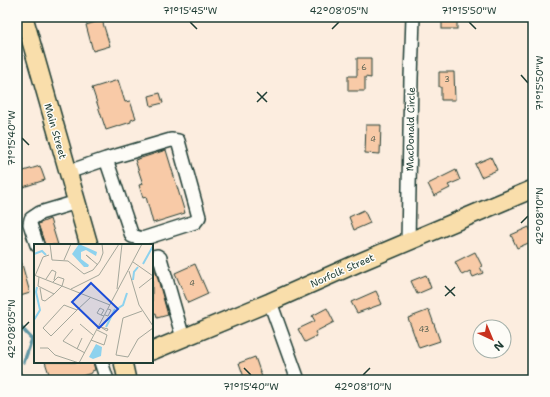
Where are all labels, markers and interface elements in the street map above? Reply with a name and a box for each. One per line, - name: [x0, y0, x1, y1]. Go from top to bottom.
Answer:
- text: 71°15'45"W: [163, 4, 218, 17]
- text: 42°08'05"N: [309, 4, 369, 17]
- text: 71°15'50"W: [441, 4, 497, 17]
- text: 71°15'50"W: [533, 55, 546, 111]
- house number: 6: [361, 62, 367, 73]
- house number: 3: [444, 74, 450, 85]
- street label: MacDonald Circle: [403, 86, 418, 171]
- street label: Main Street: [41, 102, 70, 161]
- text: 71°15'40"W: [5, 110, 18, 166]
- house number: 4: [370, 134, 376, 145]
- text: 42°08'10"N: [533, 187, 546, 245]
- inset map: [34, 244, 153, 363]
- street label: Norfolk Street: [308, 251, 376, 290]
- house number: 4: [189, 278, 195, 289]
- text: 42°08'05"N: [5, 299, 18, 359]
- north arrow: [472, 319, 512, 359]
- house number: 43: [419, 324, 429, 335]
- text: N: [490, 337, 507, 354]
- text: 71°15'40"W: [223, 380, 279, 393]
- text: 42°08'10"N: [334, 380, 392, 393]

